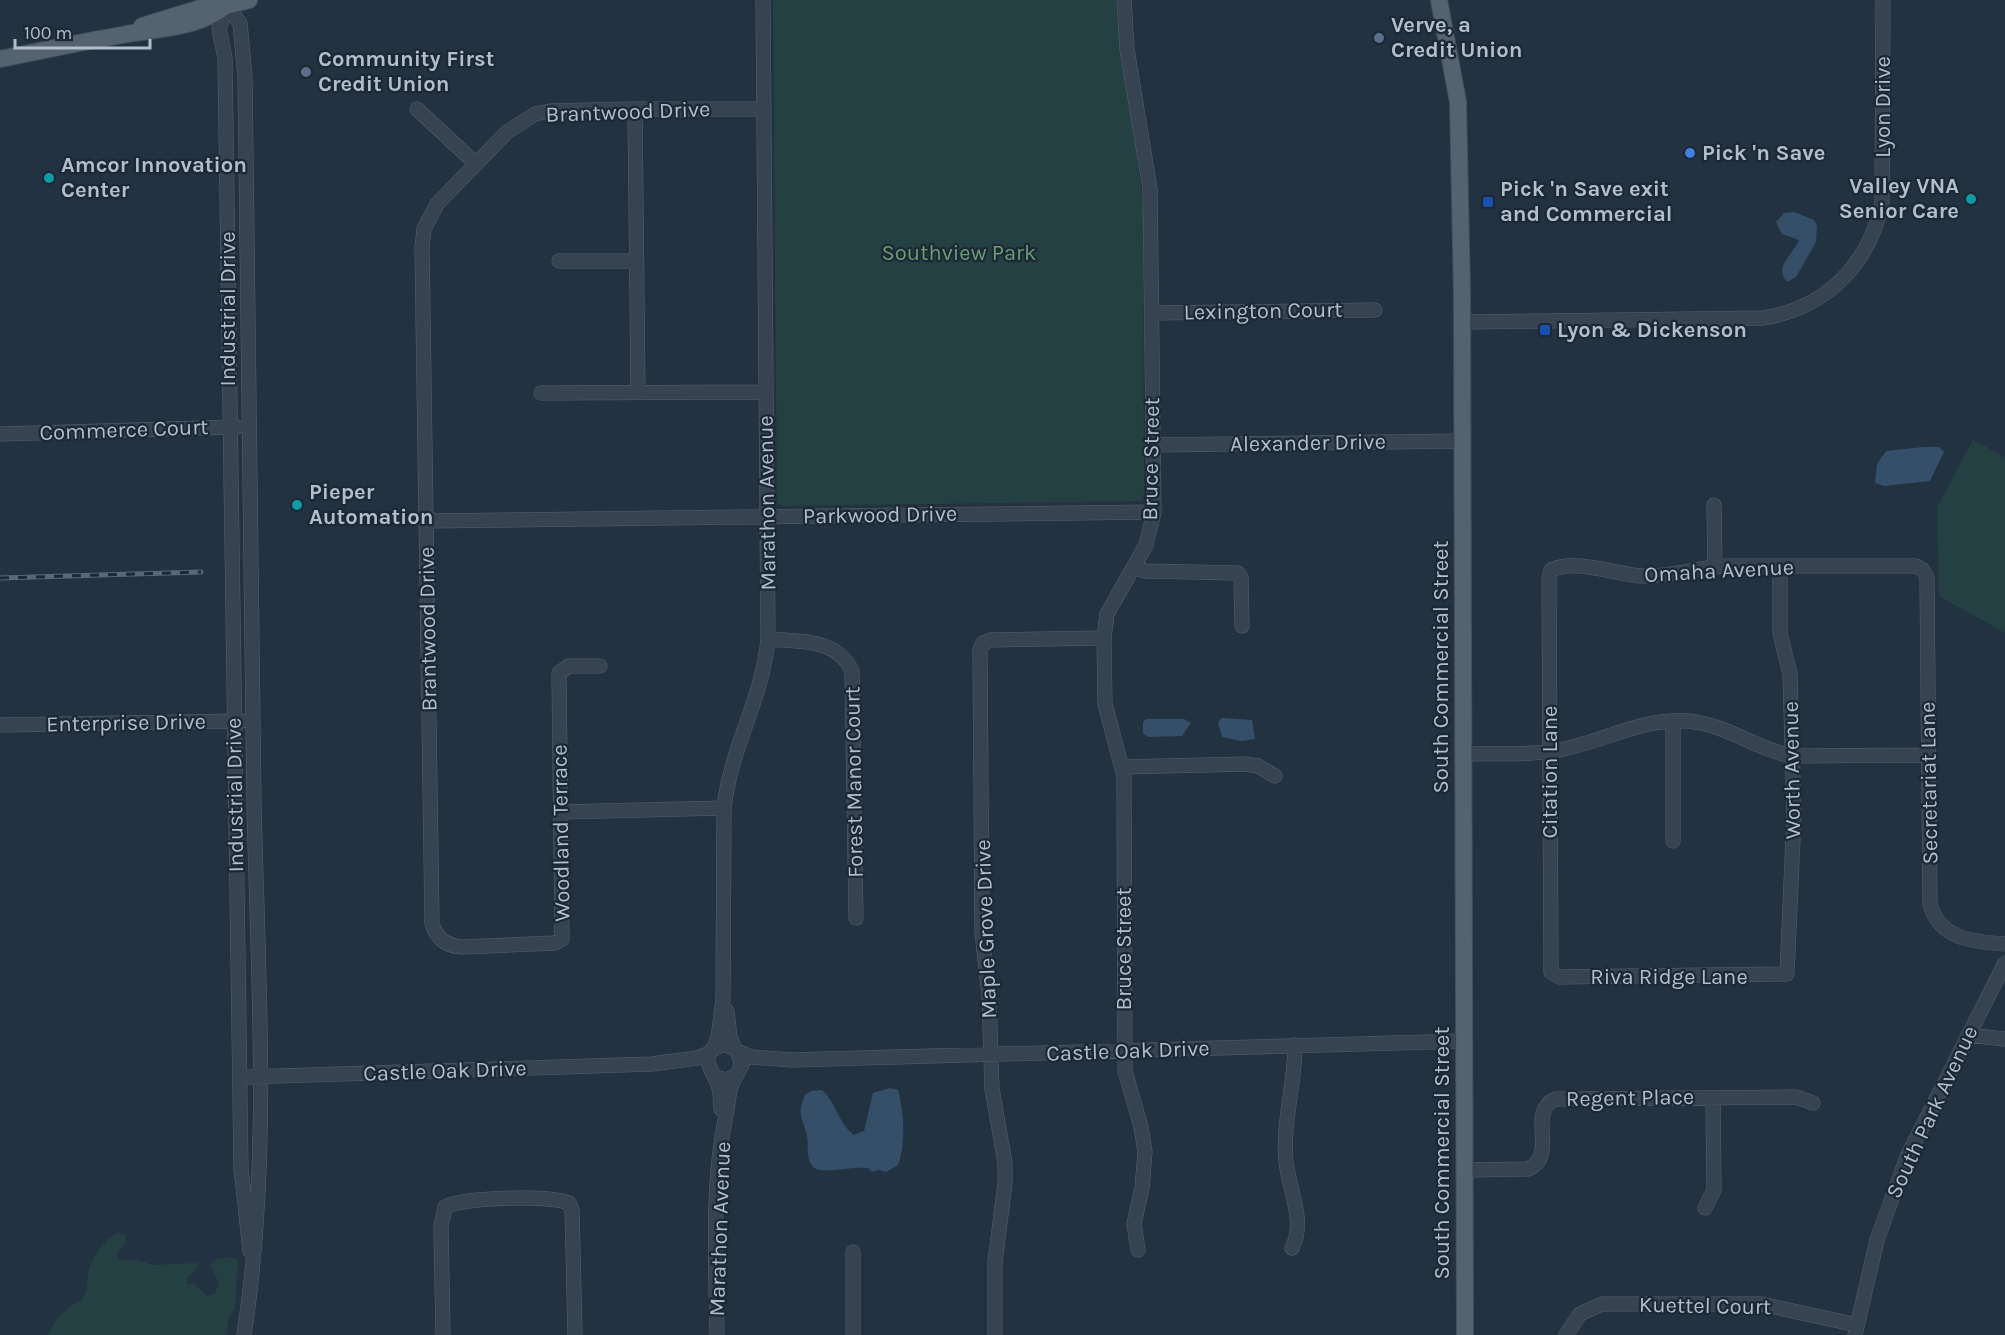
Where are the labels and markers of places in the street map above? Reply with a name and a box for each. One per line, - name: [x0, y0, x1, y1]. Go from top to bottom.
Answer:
- place label: Verve, a Credit Union: [1391, 12, 1522, 63]
- marker: Verve, a Credit Union: [1372, 31, 1386, 45]
- place label: Community First Credit Union: [318, 46, 495, 97]
- marker: Community First Credit Union: [299, 65, 313, 79]
- place label: Pick 'n Save: [1702, 140, 1825, 166]
- marker: Pick 'n Save: [1683, 146, 1697, 160]
- place label: Amcor Innovation Center: [61, 152, 247, 203]
- marker: Amcor Innovation Center: [42, 171, 56, 185]
- place label: Valley VNA Senior Care: [1839, 173, 1959, 224]
- place label: Pick 'n Save exit and Commercial: [1500, 176, 1673, 227]
- marker: Valley VNA Senior Care: [1964, 192, 1978, 206]
- marker: Pick 'n Save exit and Commercial: [1481, 195, 1495, 209]
- place label: Lyon & Dickenson: [1557, 317, 1747, 343]
- marker: Lyon & Dickenson: [1538, 323, 1552, 337]
- place label: Pieper Automation: [309, 479, 434, 530]
- marker: Pieper Automation: [290, 498, 304, 512]

